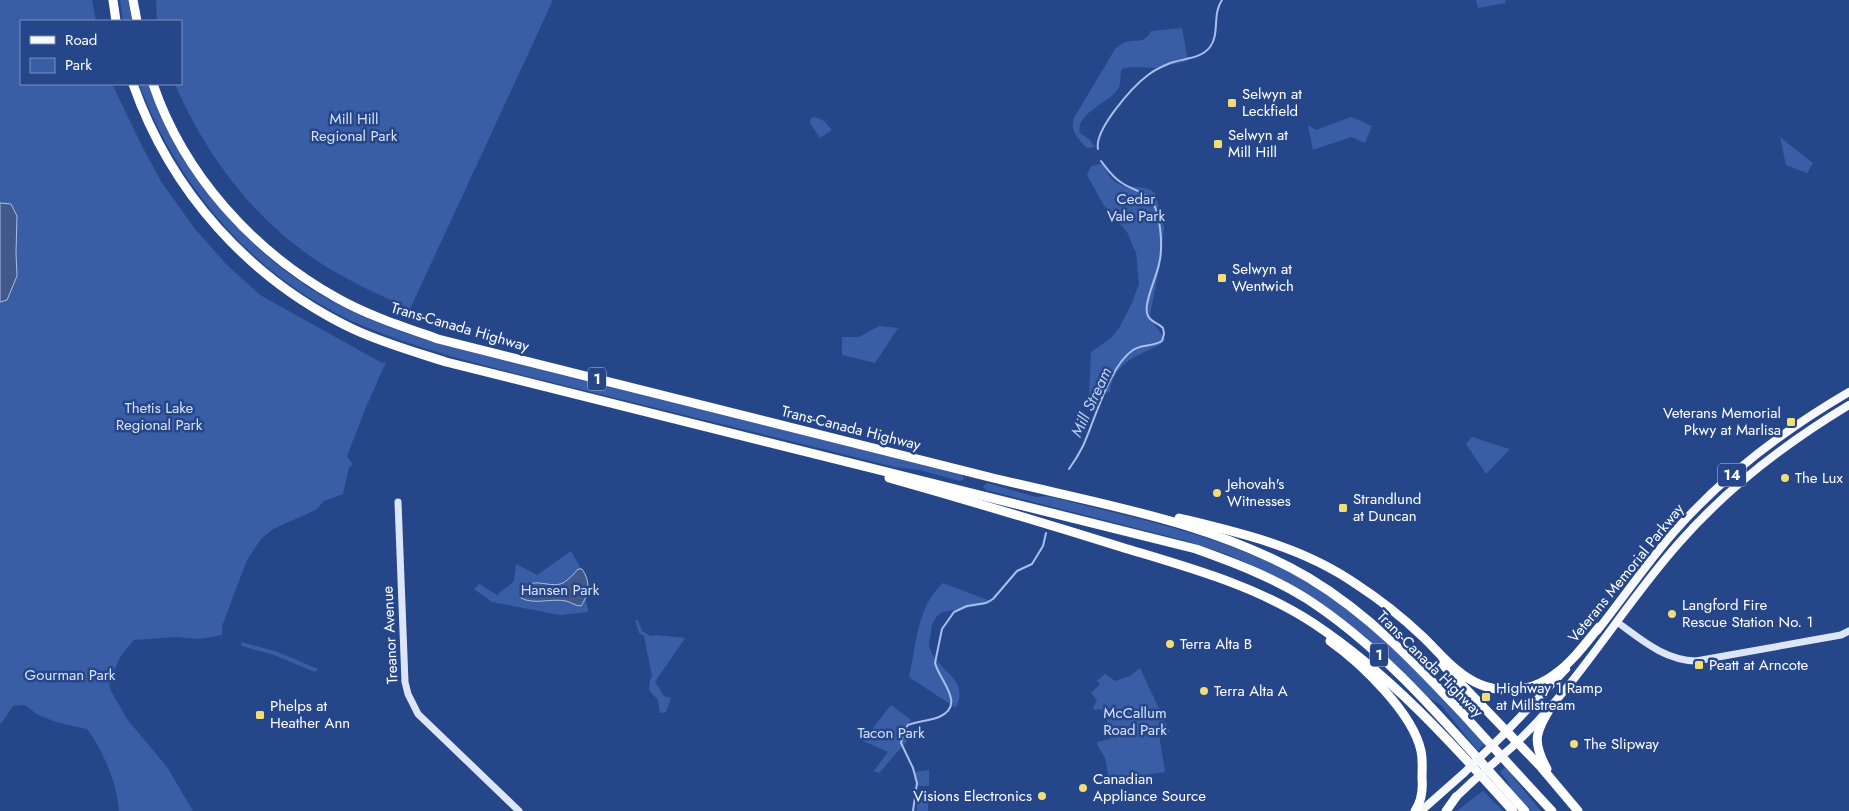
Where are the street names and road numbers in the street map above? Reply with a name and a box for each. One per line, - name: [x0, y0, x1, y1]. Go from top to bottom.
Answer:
- street label: Trans-Canada Highway: [388, 297, 532, 357]
- road number: 1: [588, 368, 606, 390]
- street label: Trans-Canada Highway: [779, 400, 923, 456]
- road number: 14: [1718, 464, 1746, 486]
- street label: Veterans Memorial Parkway: [1563, 498, 1689, 647]
- street label: Treanor Avenue: [376, 585, 404, 685]
- street label: Trans-Canada Highway: [1372, 606, 1489, 723]
- road number: 1: [1370, 644, 1388, 666]

